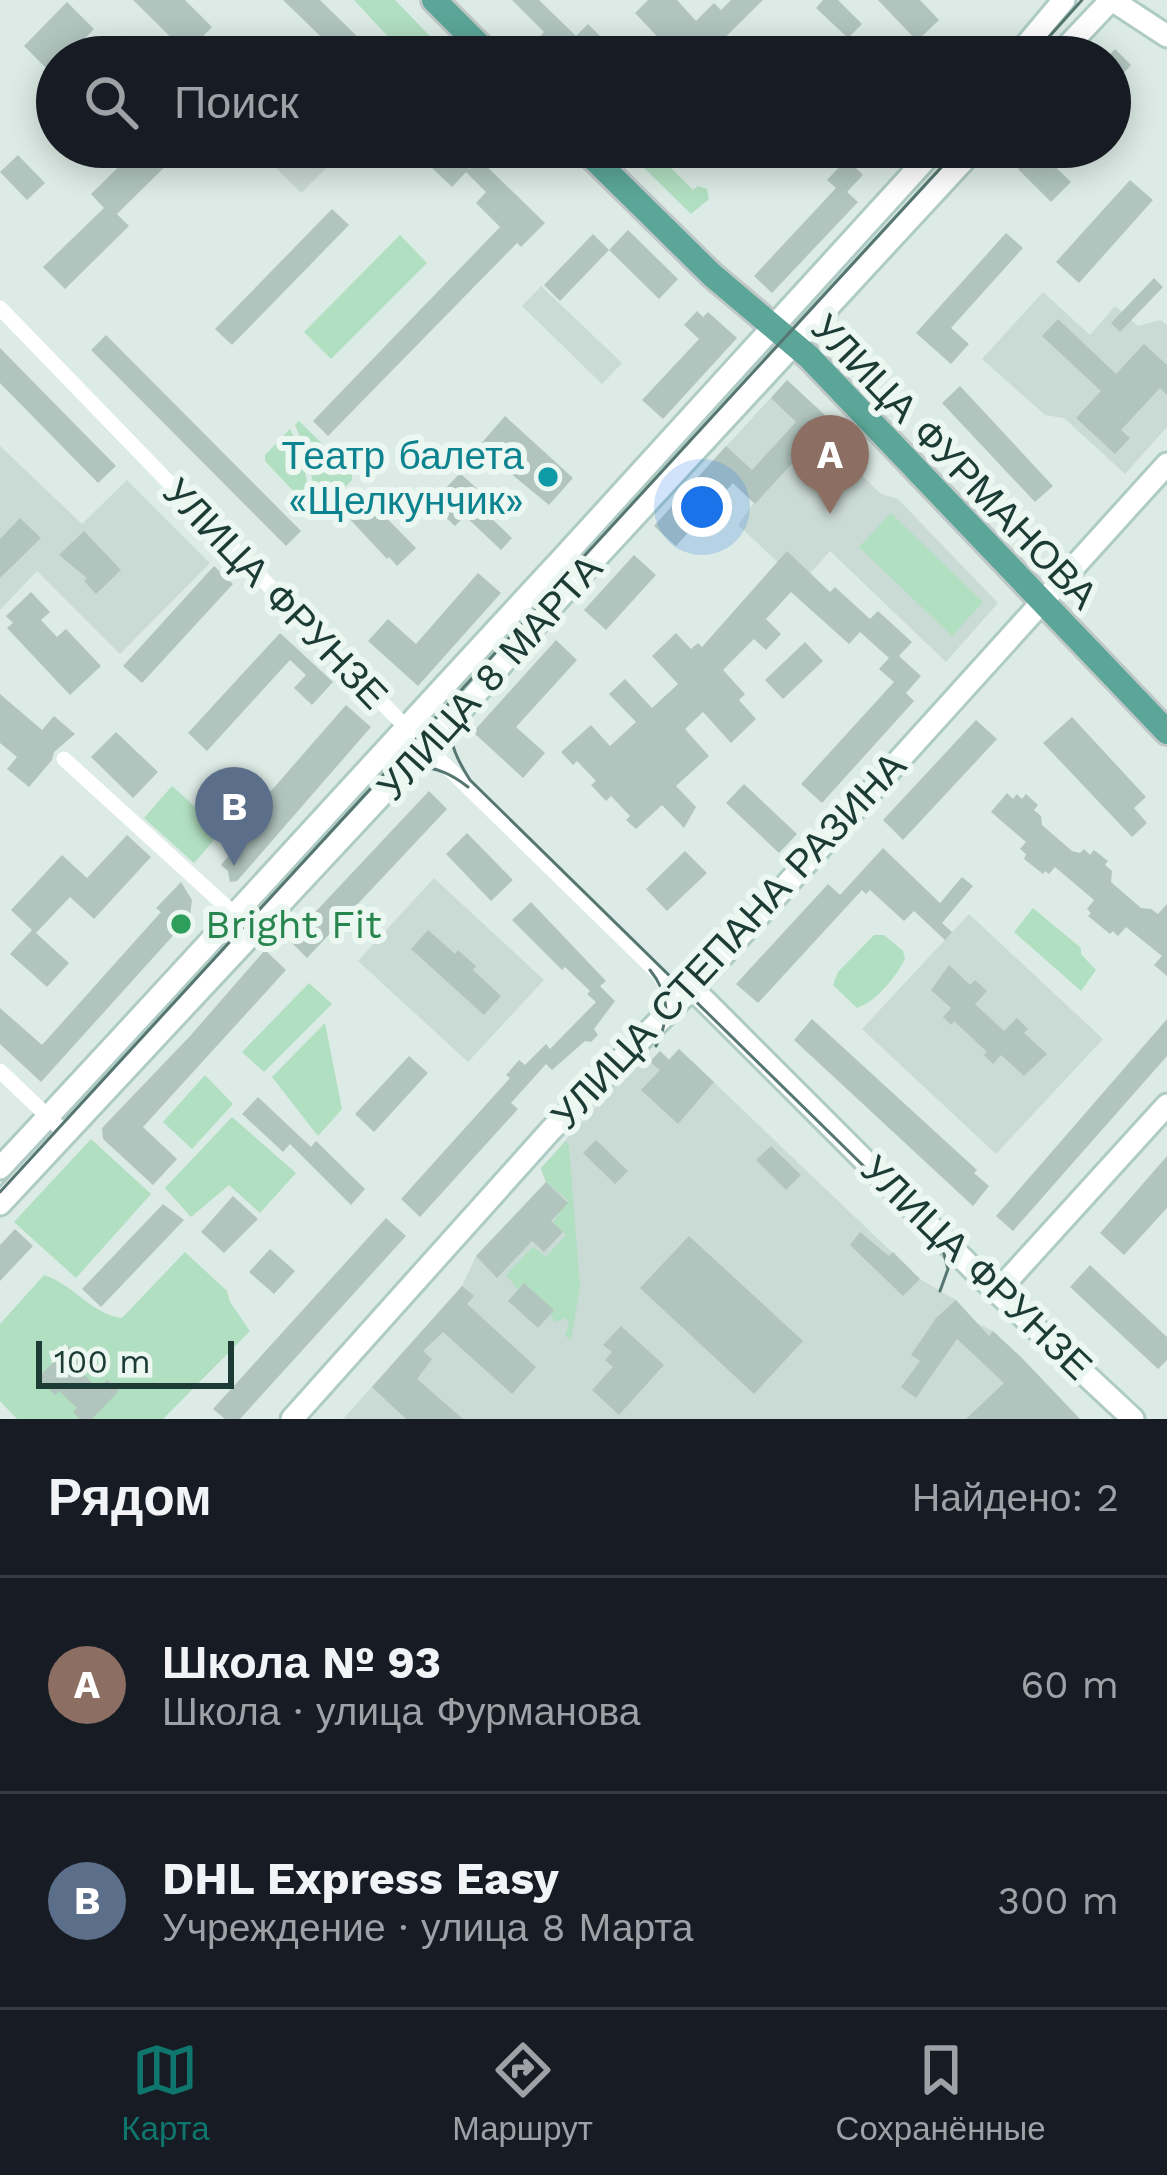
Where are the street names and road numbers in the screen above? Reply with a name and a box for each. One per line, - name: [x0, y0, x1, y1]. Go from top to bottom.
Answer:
- street label: УЛИЦА ФУРМАНОВА: [803, 305, 1107, 618]
- street label: УЛИЦА ФРУНЗЕ: [154, 469, 397, 718]
- street label: УЛИЦА 8 МАРТА: [368, 546, 611, 809]
- street label: УЛИЦА СТЕПАНА РАЗИНА: [542, 743, 915, 1138]
- street label: УЛИЦА ФРУНЗЕ: [852, 1146, 1101, 1389]

